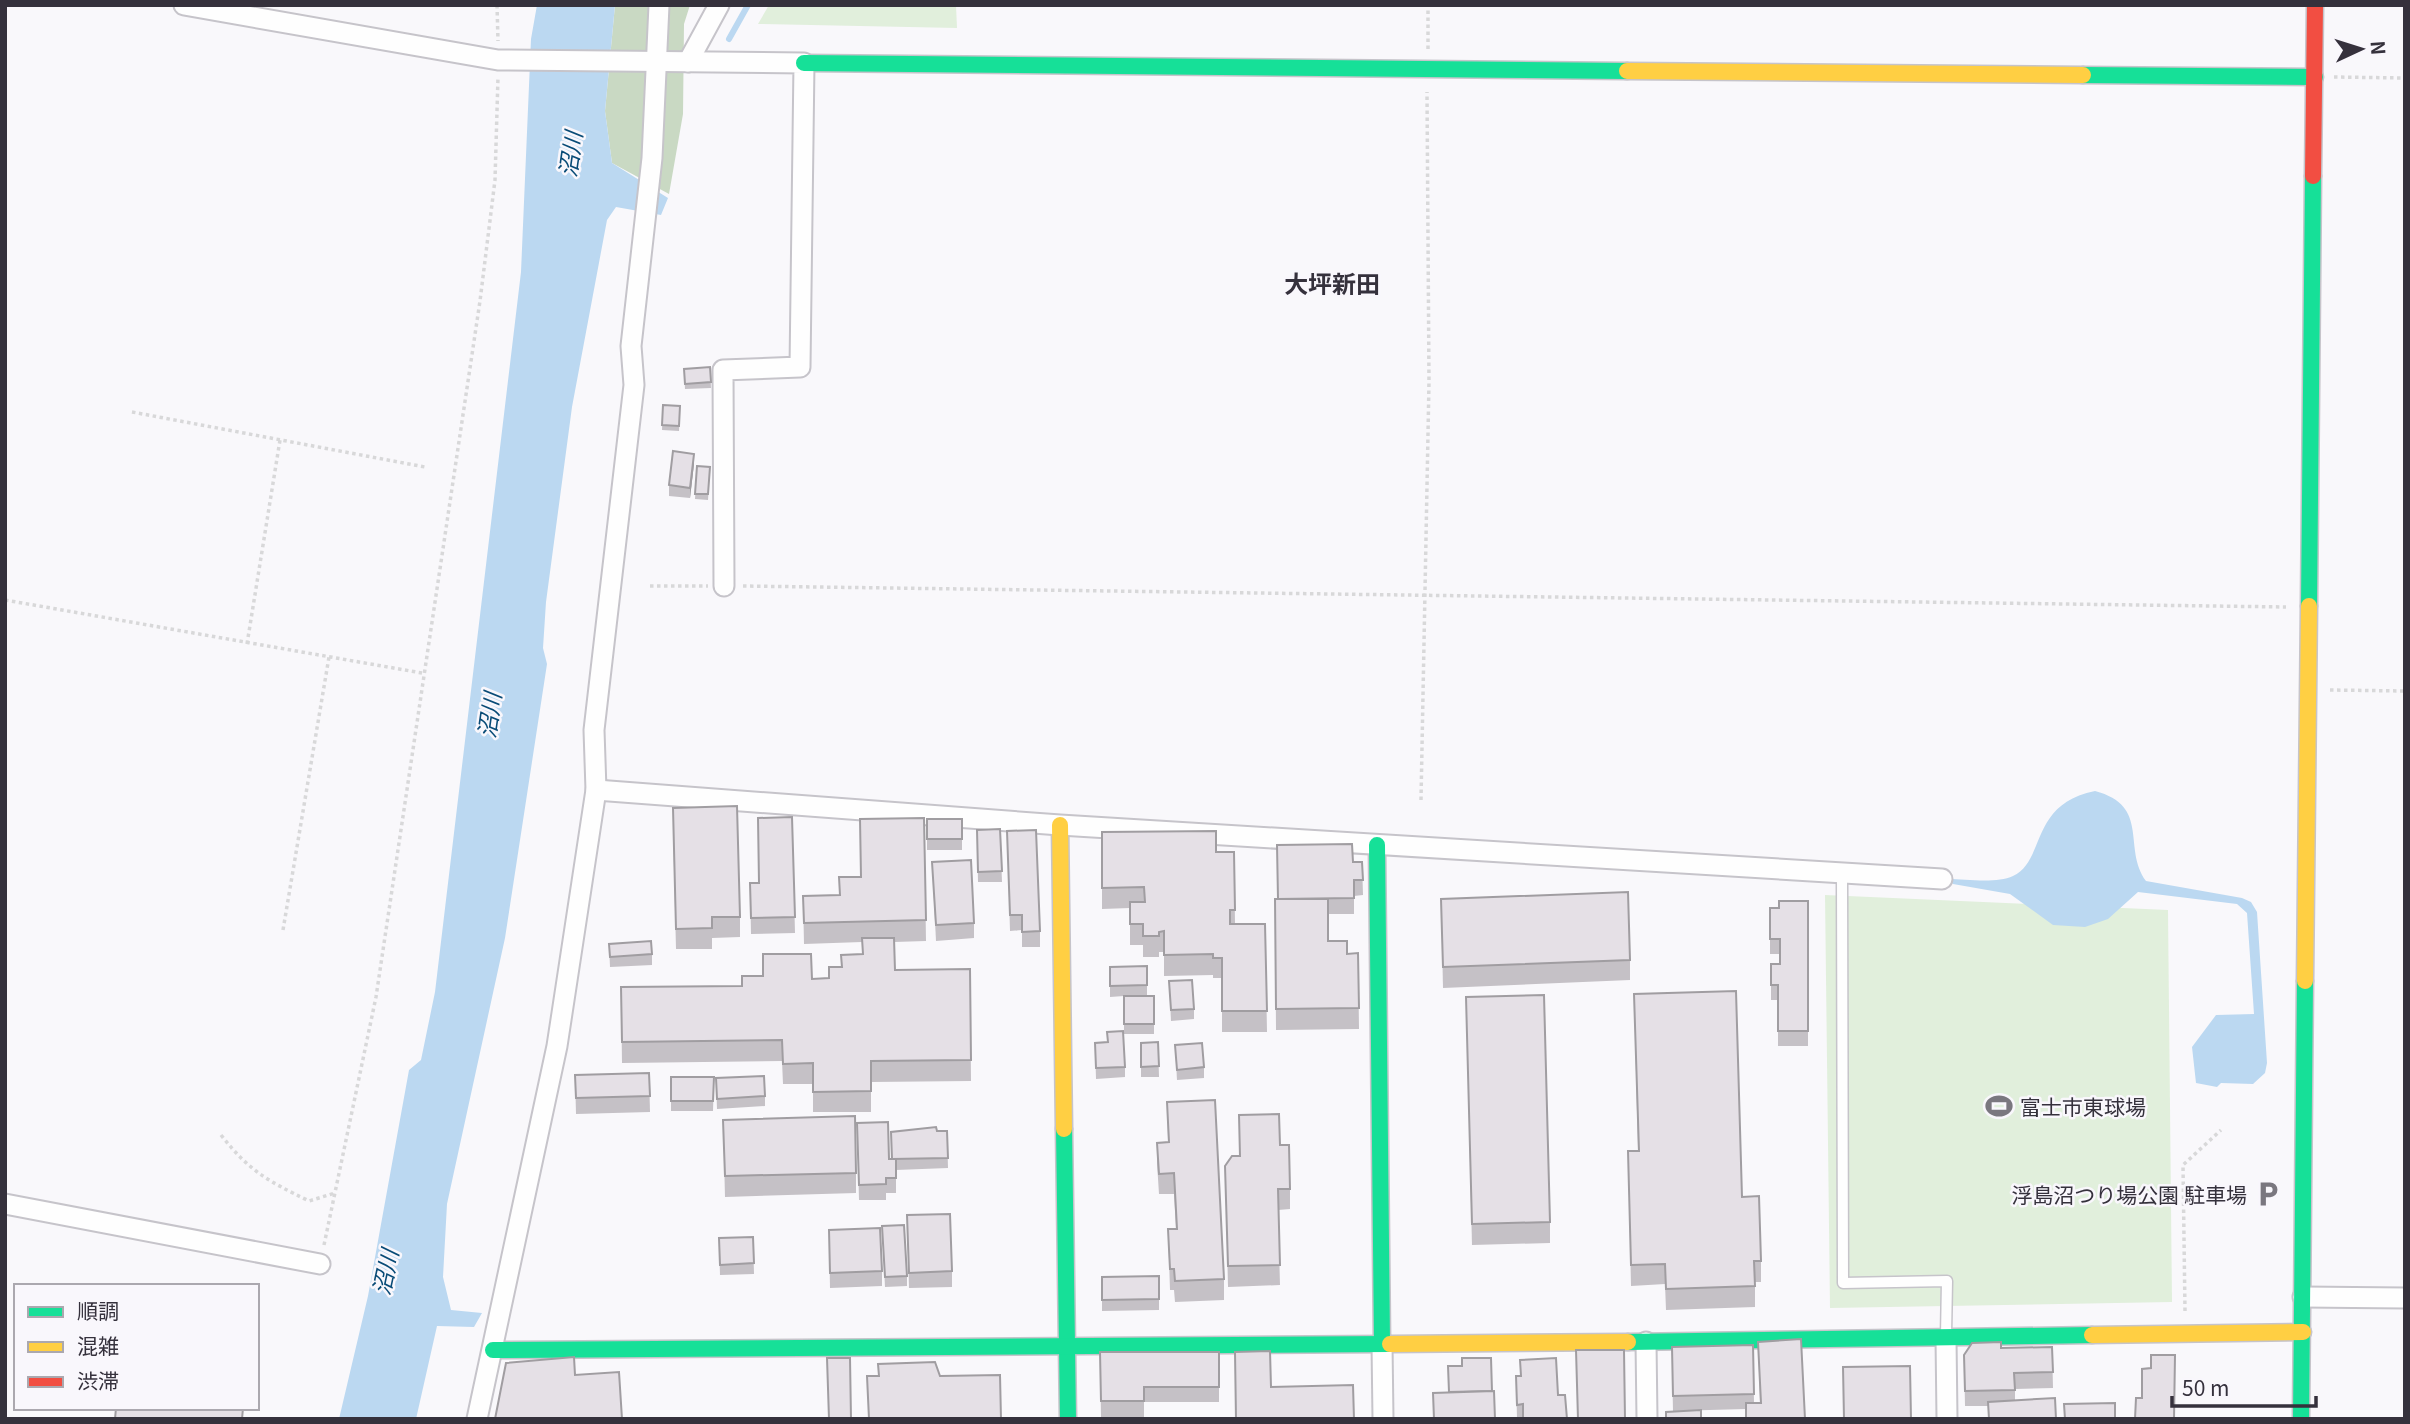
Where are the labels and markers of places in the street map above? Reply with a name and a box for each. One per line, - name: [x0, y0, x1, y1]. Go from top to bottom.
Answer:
- sports icon: 富士市東球場: [1984, 1091, 2014, 1121]
- place label: 富士市東球場: [2020, 1091, 2146, 1121]
- place label: 浮島沼つり場公園 駐車場: [2011, 1179, 2247, 1209]
- parking icon: 浮島沼つり場公園 駐車場: [2253, 1179, 2283, 1209]

